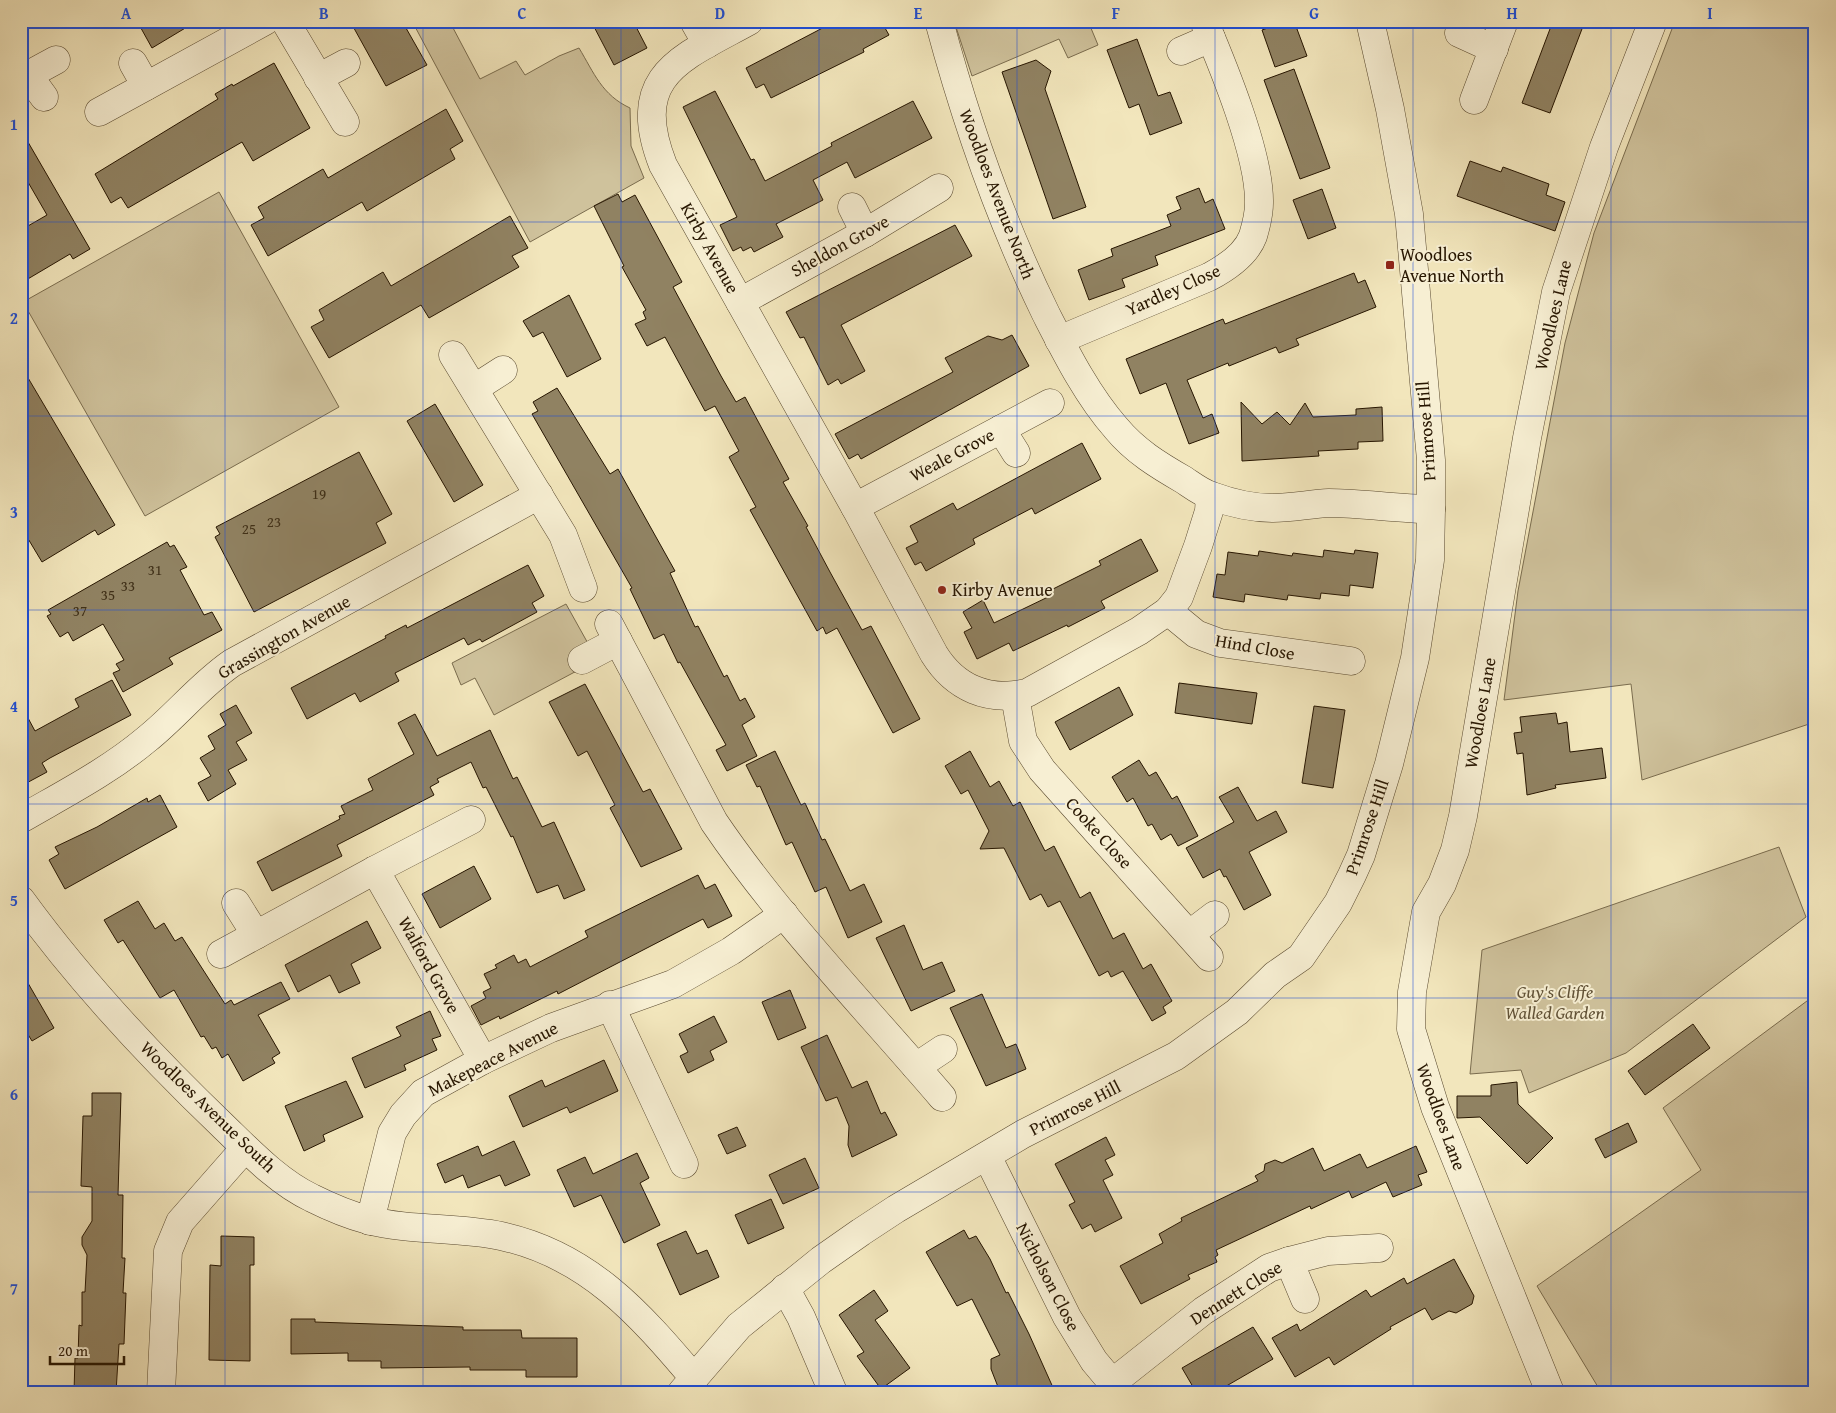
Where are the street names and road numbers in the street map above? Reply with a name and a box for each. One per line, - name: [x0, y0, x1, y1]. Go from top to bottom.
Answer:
- street label: Woodloes Avenue North: [953, 105, 1042, 283]
- street label: Kirby Avenue: [674, 197, 747, 298]
- street label: Sheldon Grove: [786, 207, 894, 284]
- street label: Yardley Close: [1121, 257, 1224, 322]
- street label: Woodloes Lane: [1527, 257, 1578, 373]
- street label: Primrose Hill: [1409, 380, 1442, 482]
- street label: Weale Grove: [905, 421, 999, 488]
- street label: Grassington Avenue: [212, 587, 355, 686]
- street label: Hind Close: [1213, 626, 1297, 667]
- street label: Woodloes Lane: [1456, 655, 1503, 771]
- street label: Primrose Hill: [1338, 775, 1396, 878]
- street label: Cooke Close: [1060, 791, 1139, 875]
- street label: Walford Grove: [392, 911, 467, 1018]
- street label: Makepeace Avenue: [423, 1014, 563, 1103]
- street label: Woodloes Avenue South: [134, 1034, 282, 1179]
- street label: Woodloes Lane: [1410, 1059, 1473, 1174]
- street label: Primrose Hill: [1024, 1073, 1125, 1142]
- street label: Nicholson Close: [1009, 1218, 1087, 1336]
- street label: Dennett Close: [1184, 1253, 1287, 1332]

